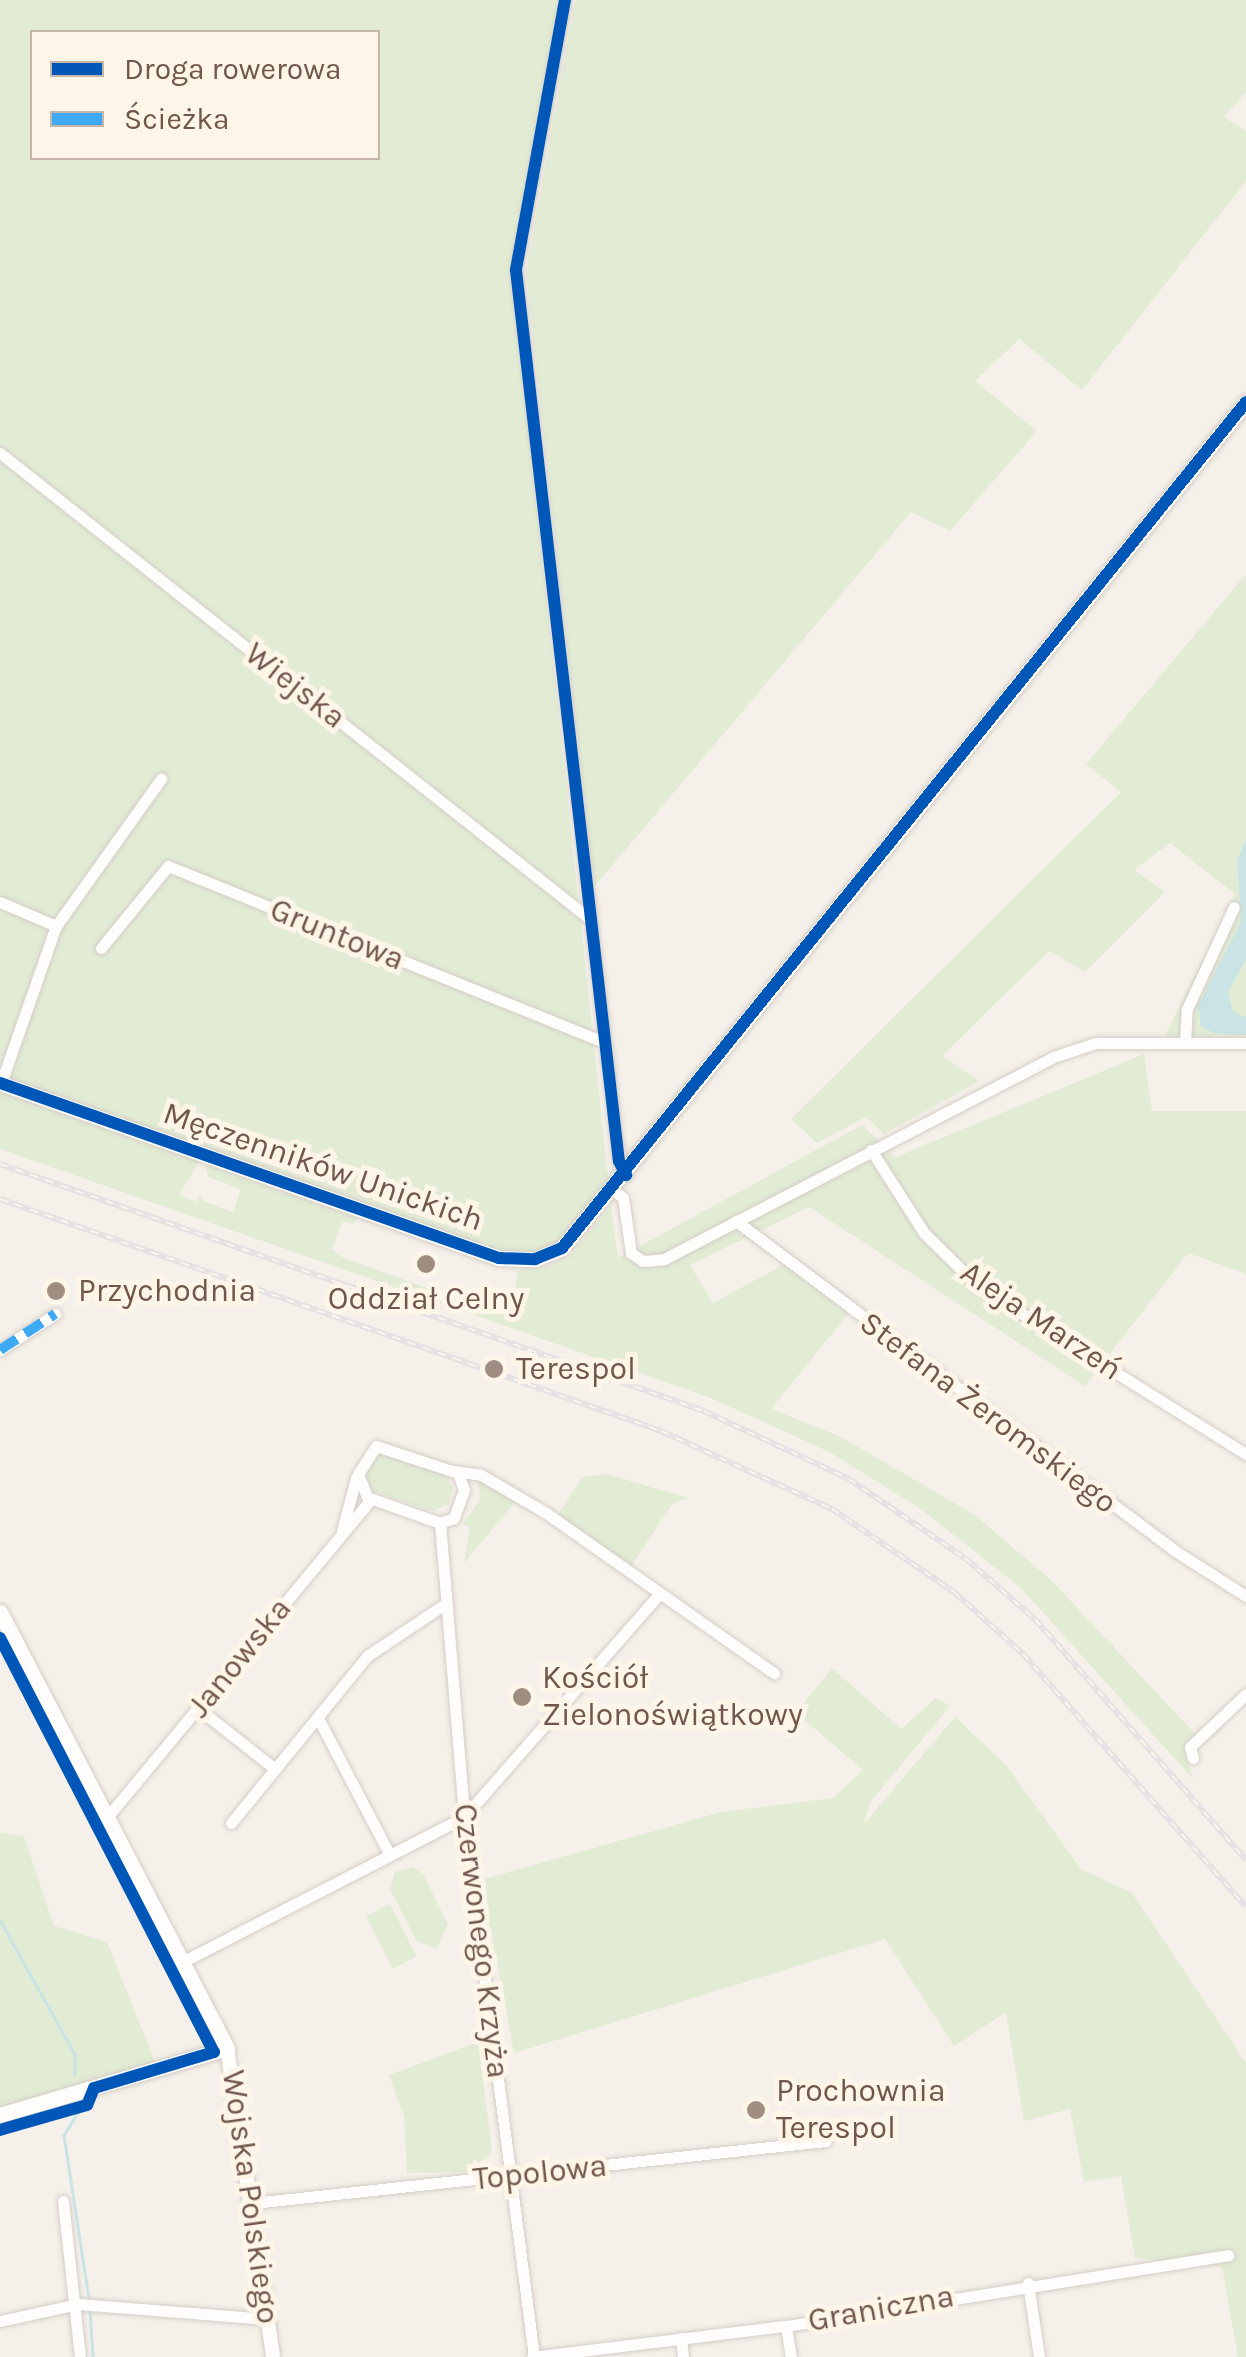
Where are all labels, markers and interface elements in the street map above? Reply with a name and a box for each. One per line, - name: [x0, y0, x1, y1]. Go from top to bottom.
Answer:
- legend: [30, 30, 380, 160]
- text: Droga rowerowa: [124, 51, 342, 87]
- text: Ścieżka: [124, 101, 230, 137]
- street label: Wiejska: [237, 635, 353, 737]
- street label: Gruntowa: [264, 891, 410, 979]
- street label: Męczenników Unickich: [158, 1094, 488, 1240]
- marker: Oddział Celny: [415, 1253, 437, 1275]
- street label: Aleja Marzeń: [953, 1253, 1129, 1389]
- place label: Przychodnia: [78, 1272, 256, 1310]
- marker: Przychodnia: [43, 1278, 69, 1304]
- place label: Oddział Celny: [328, 1280, 524, 1318]
- street label: Stefana Żeromskiego: [852, 1304, 1124, 1522]
- place label: Terespol: [516, 1350, 636, 1388]
- marker: Terespol: [481, 1356, 507, 1382]
- street label: Janowska: [180, 1590, 300, 1726]
- place label: Kościół Zielonoświątkowy: [542, 1660, 803, 1735]
- marker: Kościół Zielonoświątkowy: [511, 1686, 533, 1708]
- street label: Czerwonego Krzyża: [445, 1802, 517, 2080]
- street label: Wojska Polskiego: [213, 2068, 287, 2326]
- place label: Prochownia Terespol: [776, 2073, 946, 2148]
- marker: Prochownia Terespol: [745, 2099, 767, 2121]
- street label: Topolowa: [471, 2147, 609, 2199]
- street label: Graniczna: [805, 2277, 957, 2341]

